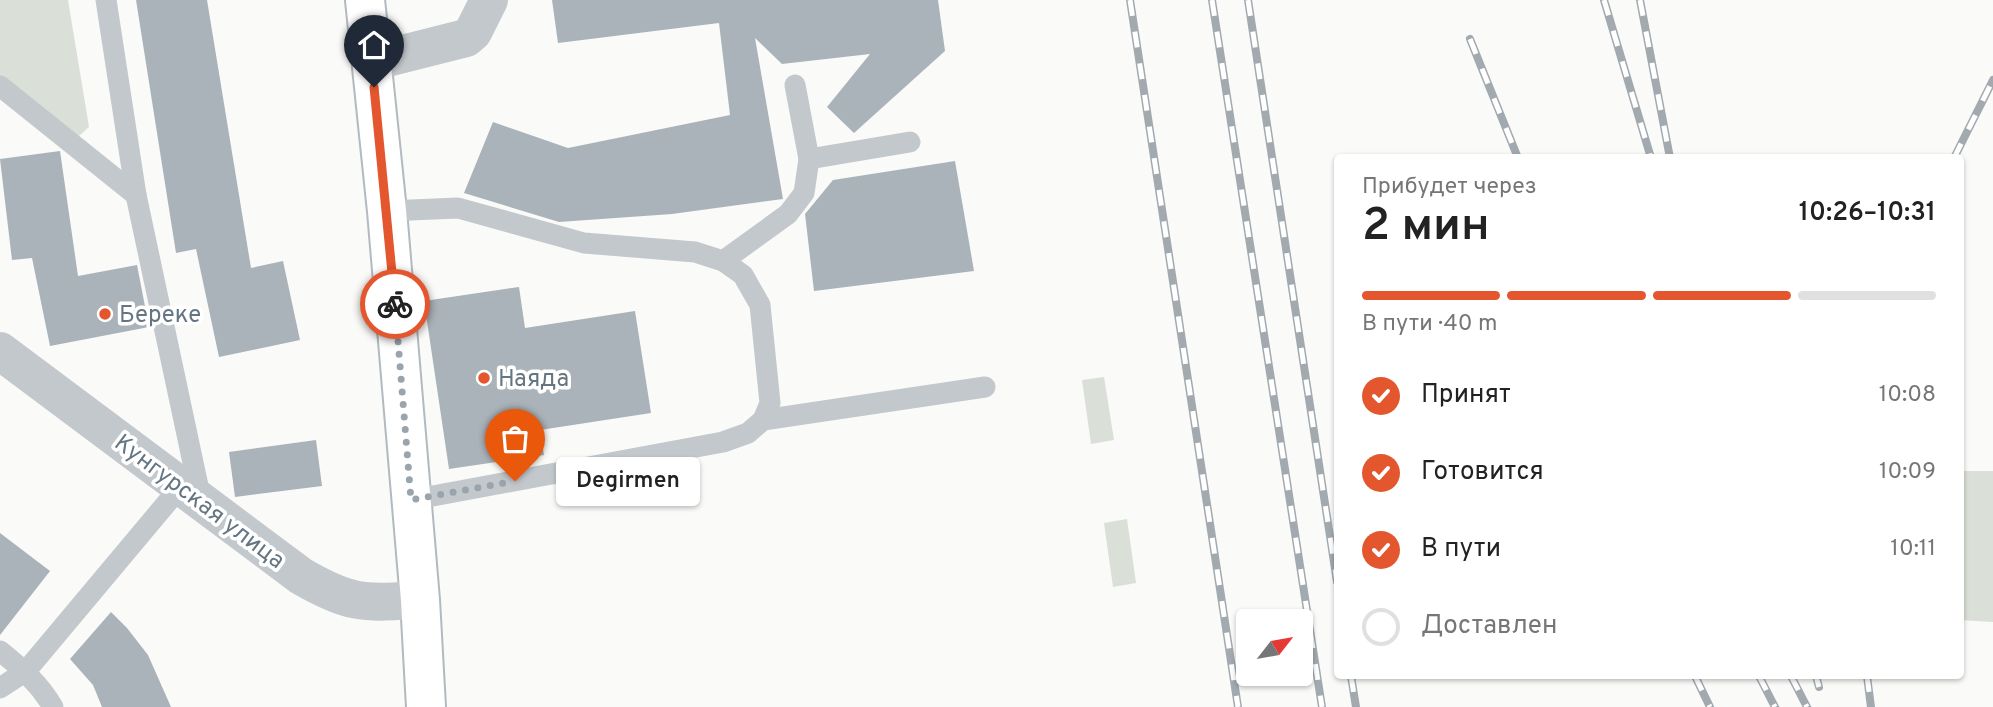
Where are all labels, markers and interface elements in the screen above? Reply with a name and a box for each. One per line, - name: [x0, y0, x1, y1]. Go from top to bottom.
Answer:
- pin: [344, 15, 404, 87]
- icon: home: [355, 26, 393, 64]
- text: Прибудет через: [1362, 173, 1537, 202]
- text: 10:26–10:31: [1799, 197, 1936, 230]
- text: 2 мин: [1362, 198, 1490, 257]
- courier: [360, 269, 430, 339]
- icon: bike: [376, 285, 414, 323]
- place label: Береке: [119, 301, 201, 331]
- marker: Береке: [97, 306, 113, 322]
- text: В пути · 40 m: [1362, 310, 1497, 339]
- place label: Наяда: [498, 365, 569, 395]
- marker: Наяда: [476, 370, 492, 386]
- icon: check: [1362, 377, 1400, 415]
- text: Принят: [1421, 379, 1511, 412]
- text: 10:08: [1879, 381, 1936, 410]
- pin: [485, 409, 545, 481]
- icon: bag: [496, 420, 534, 458]
- street label: Кунгурская улица: [108, 429, 290, 577]
- icon: check: [1362, 454, 1400, 492]
- callout: Degirmen: [557, 456, 700, 505]
- text: Готовится: [1421, 456, 1544, 489]
- text: 10:09: [1879, 458, 1936, 487]
- text: Degirmen: [576, 467, 680, 496]
- icon: check: [1362, 531, 1400, 569]
- text: В пути: [1421, 533, 1501, 566]
- text: 10:11: [1890, 535, 1936, 564]
- north arrow: [1236, 609, 1312, 686]
- map controls: [1236, 609, 1313, 686]
- text: Доставлен: [1421, 610, 1557, 643]

